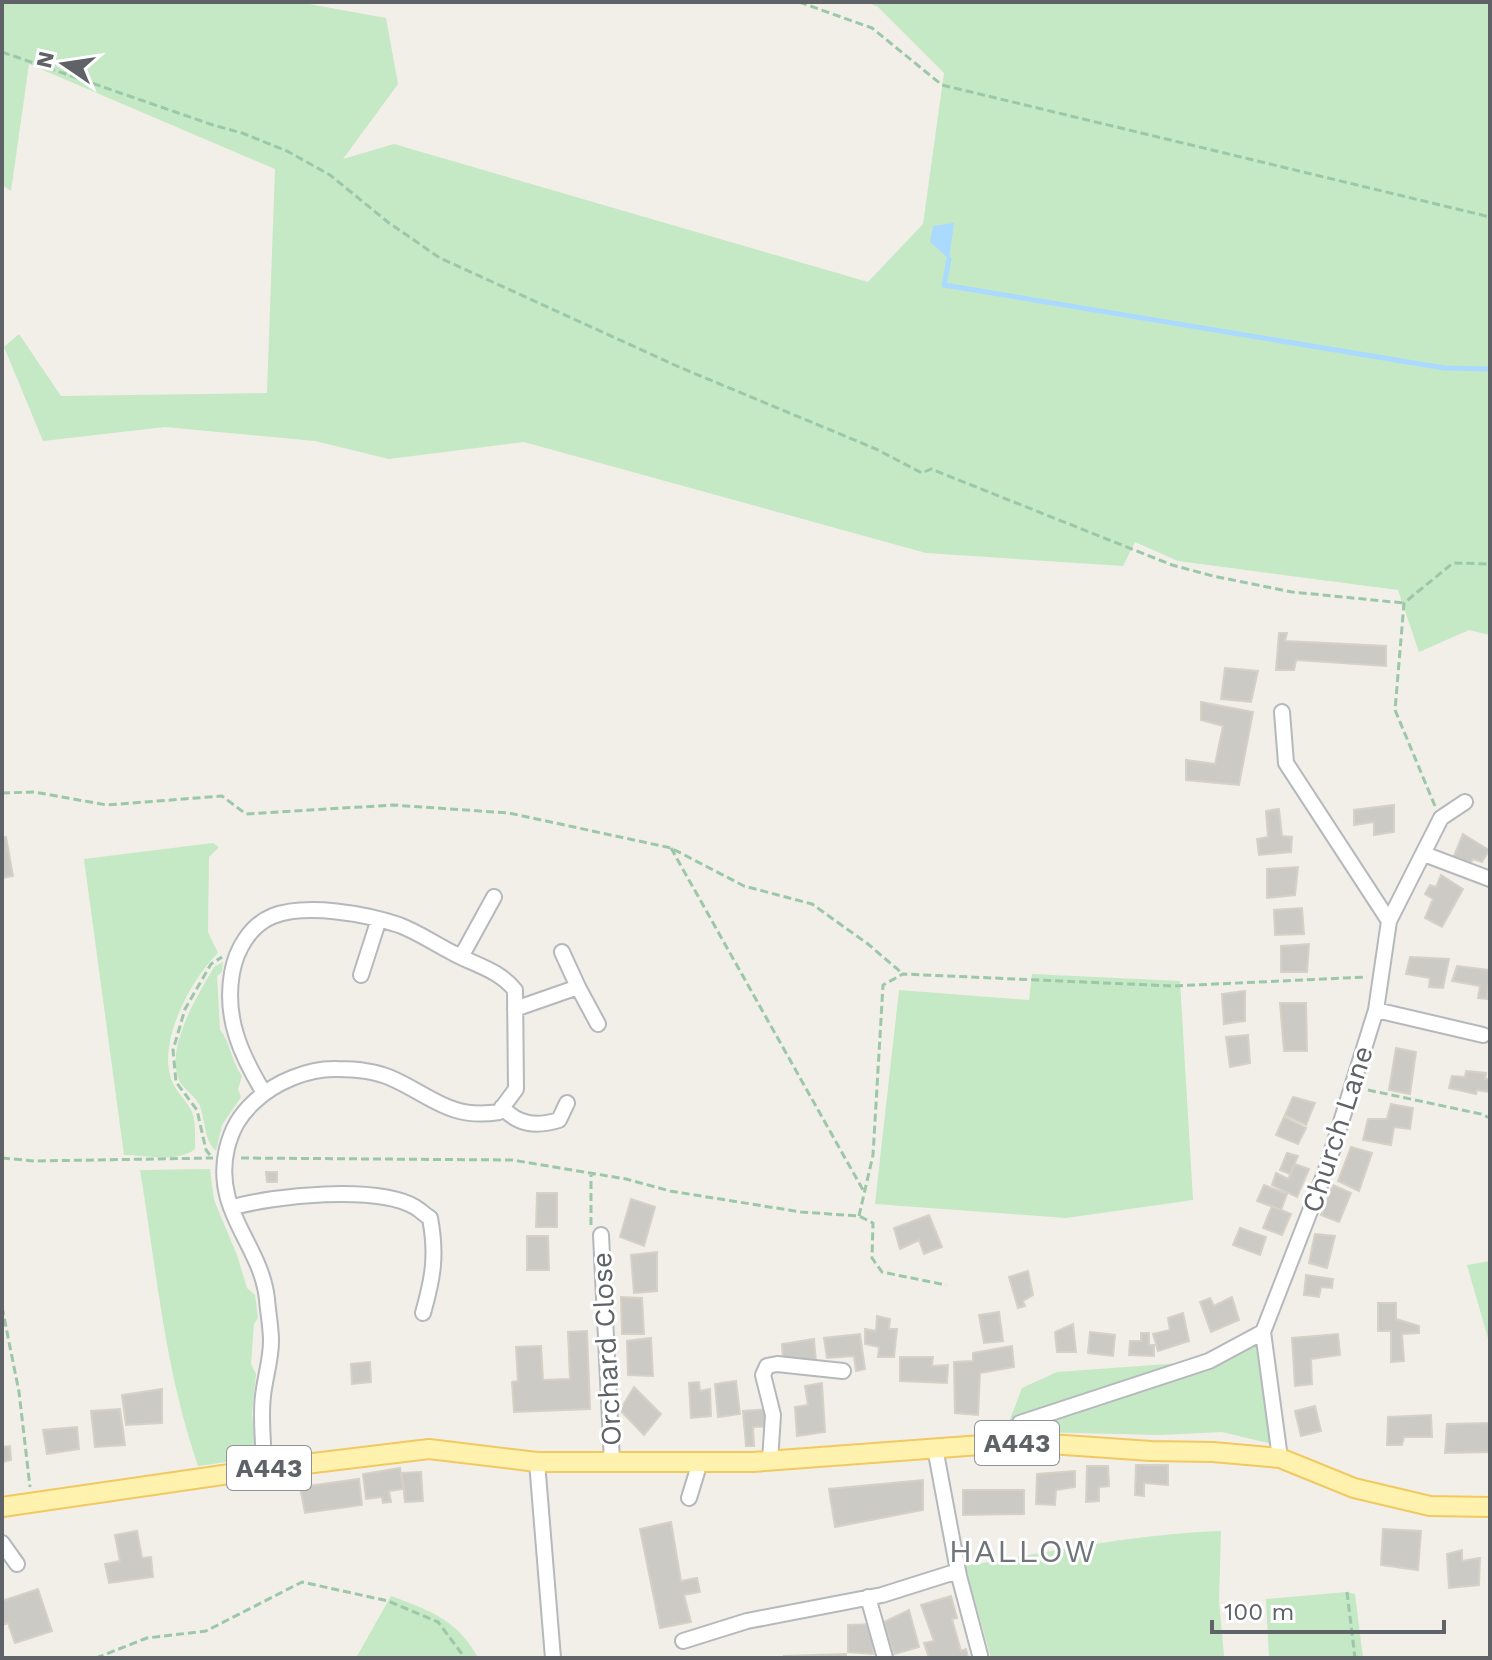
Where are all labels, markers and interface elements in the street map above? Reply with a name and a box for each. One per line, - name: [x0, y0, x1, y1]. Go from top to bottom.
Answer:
- north arrow: [24, 24, 104, 104]
- text: N: [31, 49, 59, 70]
- street label: Church Lane: [1295, 1042, 1380, 1217]
- street label: Orchard Close: [585, 1251, 628, 1447]
- road number: A443: [975, 1421, 1059, 1465]
- road number: A443: [227, 1446, 311, 1490]
- district label: HALLOW: [949, 1532, 1097, 1570]
- scale bar: [1212, 1584, 1444, 1634]
- text: 100 m: [1224, 1598, 1294, 1626]

